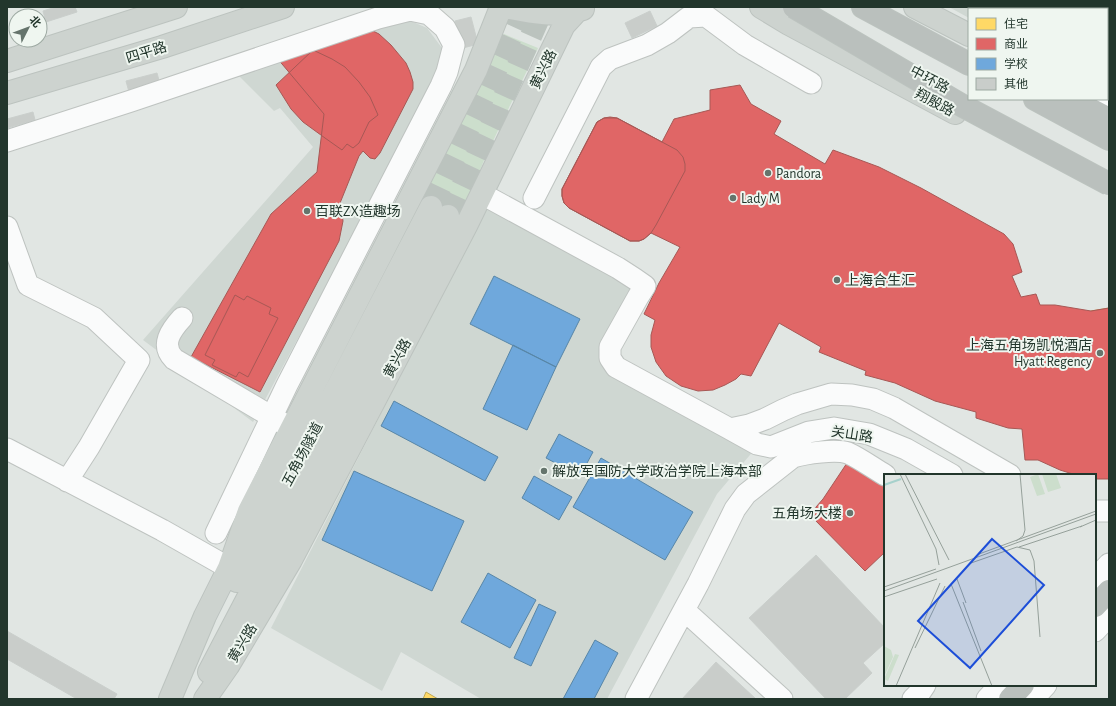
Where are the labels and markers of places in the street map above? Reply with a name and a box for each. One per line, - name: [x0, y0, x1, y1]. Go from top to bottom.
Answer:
- place label: Pandora: [776, 167, 822, 181]
- marker: Pandora: [763, 168, 773, 178]
- place label: Lady M: [741, 192, 780, 206]
- marker: Lady M: [728, 193, 738, 203]
- place label: 百联ZX造趣场: [315, 204, 401, 219]
- marker: 百联ZX造趣场: [302, 206, 312, 216]
- place label: 上海合生汇: [845, 273, 915, 288]
- marker: 上海合生汇: [832, 275, 842, 285]
- place label: 上海五角场凯悦酒店 Hyatt Regency: [966, 338, 1092, 369]
- marker: 上海五角场凯悦酒店 Hyatt Regency: [1095, 348, 1105, 358]
- place label: 解放军国防大学政治学院上海本部: [552, 464, 762, 479]
- marker: 解放军国防大学政治学院上海本部: [539, 466, 549, 476]
- place label: 五角场大楼: [772, 506, 842, 521]
- marker: 五角场大楼: [845, 508, 855, 518]

